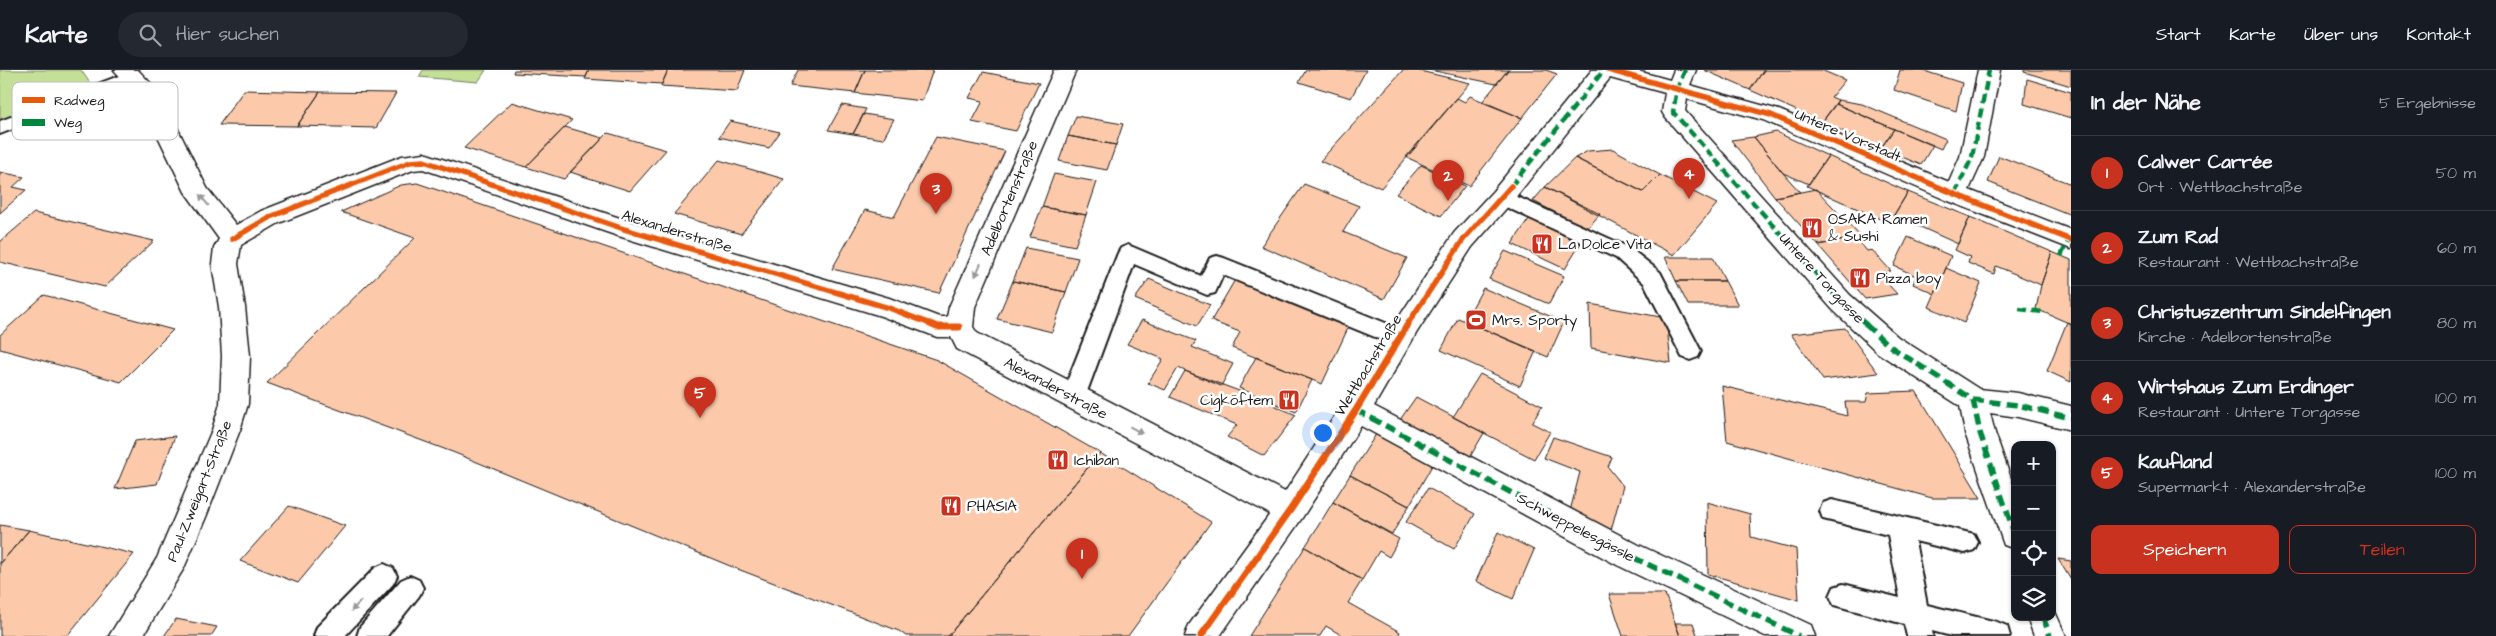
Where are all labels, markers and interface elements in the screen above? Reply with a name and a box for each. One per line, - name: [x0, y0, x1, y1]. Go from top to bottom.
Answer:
- search box: [118, 12, 468, 57]
- text: Karte: [25, 18, 88, 52]
- icon: search: [136, 21, 164, 49]
- text: Hier suchen: [176, 21, 279, 48]
- text: Start: [2156, 22, 2201, 47]
- text: Karte: [2229, 22, 2276, 47]
- text: Über uns: [2304, 22, 2378, 47]
- text: Kontakt: [2406, 22, 2471, 47]
- legend: [12, 82, 178, 140]
- text: In der Nähe: [2091, 88, 2201, 117]
- text: Radweg: [54, 91, 104, 111]
- text: 5 Ergebnisse: [2379, 92, 2476, 114]
- street label: Untere Vorstadt: [1791, 104, 1904, 167]
- text: Weg: [54, 113, 82, 133]
- street label: Adelbortenstraße: [976, 138, 1043, 259]
- text: Calwer Carrée: [2138, 149, 2272, 176]
- pin: 4: [1673, 158, 1705, 199]
- pin: 2: [1432, 160, 1464, 201]
- text: 1: [2106, 162, 2108, 184]
- text: 50 m: [2436, 162, 2476, 184]
- pin: 3: [920, 173, 952, 214]
- text: Ort · Wettbachstraße: [2138, 176, 2302, 198]
- one-way arrow: [198, 194, 209, 207]
- street label: Alexanderstraße: [619, 205, 735, 258]
- place label: OSAKA Ramen & Sushi: [1828, 209, 1928, 247]
- restaurant icon: OSAKA Ramen & Sushi: [1800, 216, 1824, 240]
- text: Zum Rad: [2138, 224, 2218, 251]
- street label: Untere Torgasse: [1773, 228, 1869, 329]
- restaurant icon: La Dolce Vita: [1530, 232, 1554, 256]
- place label: La Dolce Vita: [1558, 234, 1652, 255]
- text: 2: [2102, 237, 2112, 259]
- text: 60 m: [2437, 237, 2476, 259]
- text: Restaurant · Wettbachstraße: [2138, 251, 2359, 273]
- one-way arrow: [974, 263, 982, 277]
- restaurant icon: Pizza boy: [1848, 266, 1872, 290]
- place label: Pizza boy: [1876, 268, 1941, 290]
- text: Christuszentrum Sindelfingen: [2138, 299, 2391, 326]
- sports icon: Mrs. Sporty: [1464, 308, 1488, 332]
- street label: Wettbachstraße: [1330, 310, 1407, 420]
- place label: Mrs. Sporty: [1492, 310, 1577, 332]
- text: 3: [2103, 312, 2111, 334]
- text: 80 m: [2437, 312, 2476, 334]
- text: Kirche · Adelbortenstraße: [2138, 326, 2332, 348]
- street label: Alexanderstraße: [1000, 352, 1111, 425]
- text: Wirtshaus Zum Erdinger: [2138, 374, 2354, 401]
- pin: 5: [684, 377, 716, 418]
- text: 4: [2102, 387, 2112, 409]
- text: 100 m: [2435, 387, 2476, 409]
- restaurant icon: Cigköftem: [1277, 388, 1301, 412]
- place label: Cigköftem: [1200, 390, 1273, 412]
- text: Restaurant · Untere Torgasse: [2138, 401, 2360, 423]
- street label: Paul-Zweigart-Straße: [161, 417, 238, 565]
- your location: [1310, 420, 1336, 446]
- one-way arrow: [1128, 426, 1143, 434]
- map controls: [2011, 441, 2056, 621]
- button: +: [2011, 441, 2056, 486]
- restaurant icon: Ichiban: [1046, 448, 1070, 472]
- text: Kaufland: [2138, 449, 2212, 476]
- place label: Ichiban: [1074, 450, 1120, 471]
- text: 5: [2101, 462, 2113, 484]
- text: 100 m: [2435, 462, 2476, 484]
- text: Supermarkt · Alexanderstraße: [2138, 476, 2366, 498]
- button: −: [2011, 486, 2056, 531]
- street label: Schweppelesgässle: [1513, 488, 1638, 568]
- restaurant icon: PHASIA: [939, 494, 963, 518]
- place label: PHASIA: [967, 496, 1017, 517]
- button: Speichern: [2091, 525, 2279, 574]
- button: Teilen: [2289, 525, 2476, 574]
- button: locate: [2011, 531, 2056, 576]
- pin: 1: [1066, 538, 1098, 579]
- button: layers: [2011, 576, 2056, 621]
- one-way arrow: [350, 600, 362, 612]

